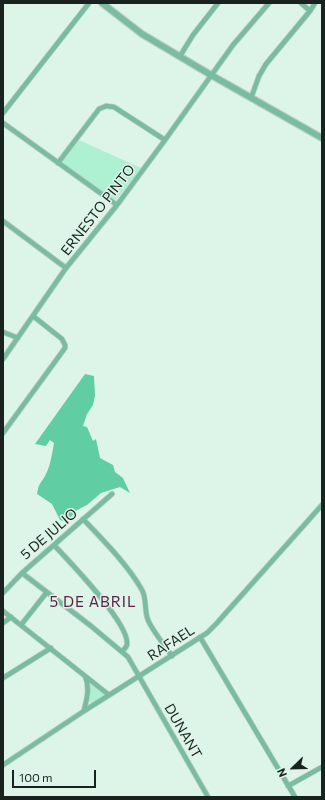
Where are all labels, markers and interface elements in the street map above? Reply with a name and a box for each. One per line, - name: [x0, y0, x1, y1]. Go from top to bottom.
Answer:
- street label: ERNESTO PINTO: [57, 161, 139, 259]
- street label: 5 DE JULIO: [17, 505, 81, 563]
- district label: 5 DE ABRIL: [49, 593, 137, 611]
- street label: RAFAEL: [144, 622, 198, 664]
- street label: DUNANT: [161, 701, 205, 761]
- north arrow: [273, 748, 313, 788]
- scale bar: [14, 762, 98, 788]
- text: N: [274, 767, 289, 779]
- text: 100 m: [19, 770, 53, 784]

